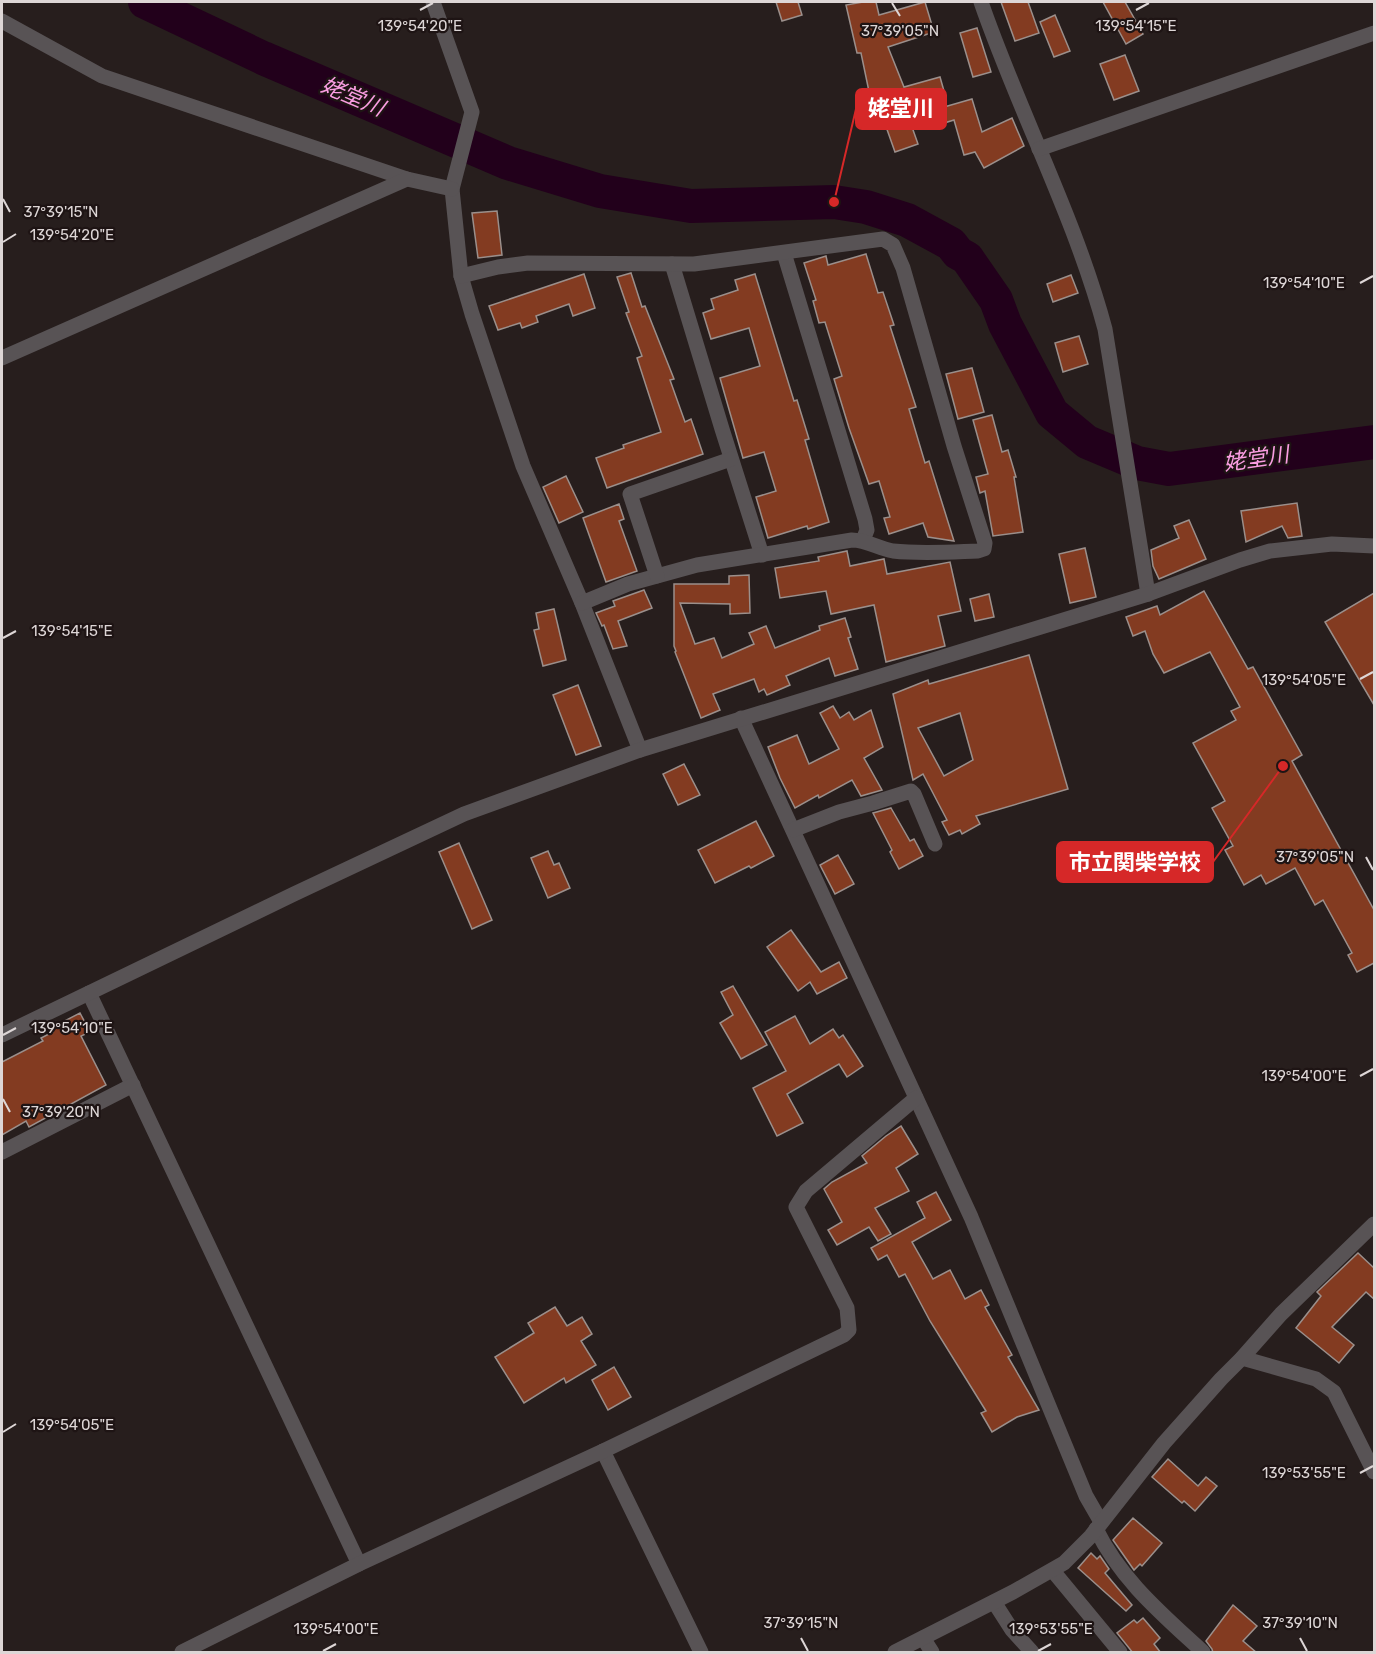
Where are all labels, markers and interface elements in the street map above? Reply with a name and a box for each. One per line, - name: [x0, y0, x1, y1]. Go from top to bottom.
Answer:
- text: 139°54'20"E: [378, 17, 462, 35]
- text: 139°54'15"E: [1095, 17, 1177, 35]
- text: 37°39'05"N: [861, 22, 939, 40]
- water label: 姥堂川: [317, 71, 390, 123]
- callout: 姥堂川: [856, 89, 946, 129]
- text: 姥堂川: [868, 95, 934, 122]
- text: 37°39'15"N: [23, 203, 99, 221]
- text: 139°54'20"E: [30, 226, 114, 244]
- text: 139°54'10"E: [1263, 274, 1345, 292]
- water label: 姥堂川: [1222, 440, 1293, 476]
- text: 139°54'15"E: [31, 622, 113, 640]
- text: 139°54'05"E: [1262, 671, 1346, 689]
- callout: 市立関柴学校: [1057, 842, 1213, 882]
- text: 37°39'05"N: [1276, 848, 1354, 866]
- text: 市立関柴学校: [1069, 849, 1201, 876]
- text: 139°54'10"E: [31, 1019, 113, 1037]
- text: 139°54'00"E: [1261, 1067, 1347, 1085]
- text: 37°39'20"N: [22, 1103, 100, 1121]
- text: 139°54'05"E: [30, 1416, 114, 1434]
- text: 139°53'55"E: [1262, 1464, 1346, 1482]
- text: 37°39'15"N: [763, 1614, 839, 1632]
- text: 37°39'10"N: [1262, 1614, 1338, 1632]
- text: 139°54'00"E: [293, 1620, 379, 1638]
- text: 139°53'55"E: [1009, 1620, 1093, 1638]

